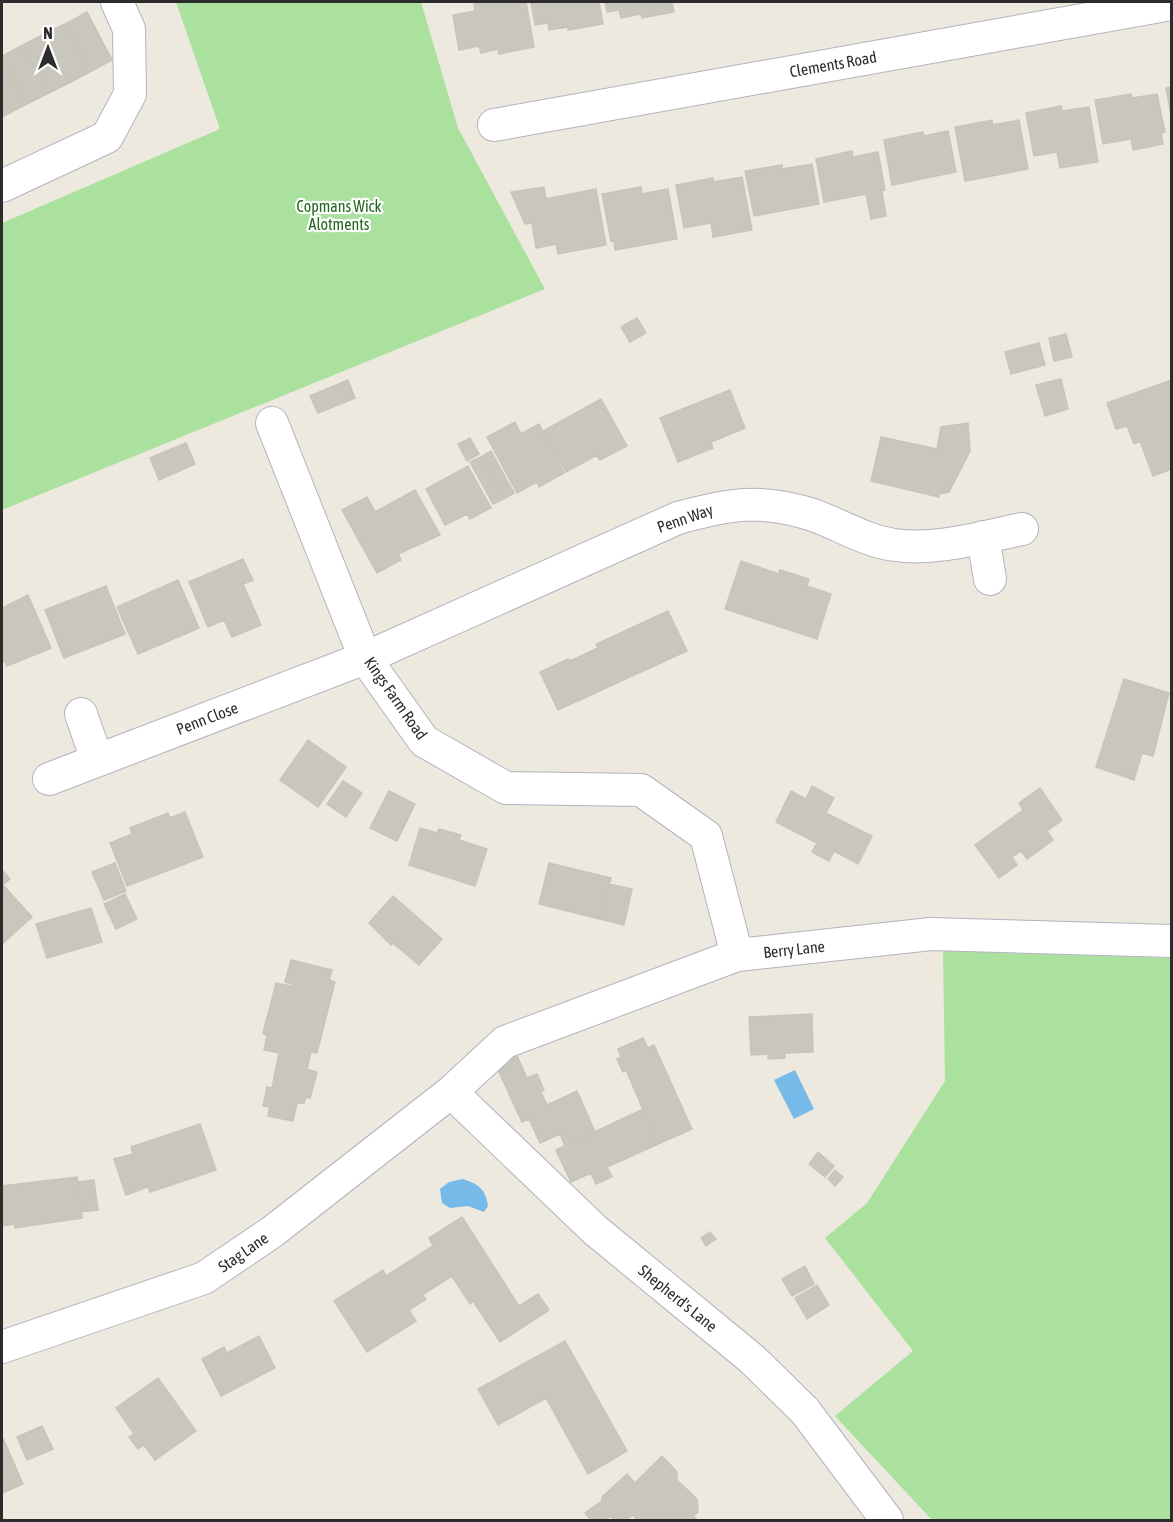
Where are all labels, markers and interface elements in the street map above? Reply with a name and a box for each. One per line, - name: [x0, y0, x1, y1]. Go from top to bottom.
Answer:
- north arrow: [18, 18, 78, 78]
- text: N: [43, 24, 53, 42]
- street label: Clements Road: [788, 47, 878, 81]
- park label: Copmans Wick Alotments: [296, 197, 382, 233]
- street label: Penn Way: [655, 500, 716, 537]
- street label: Kings Farm Road: [360, 653, 431, 743]
- street label: Penn Close: [174, 698, 240, 738]
- street label: Berry Lane: [762, 937, 826, 962]
- street label: Stag Lane: [215, 1228, 272, 1276]
- street label: Shepherd's Lane: [634, 1261, 721, 1336]

